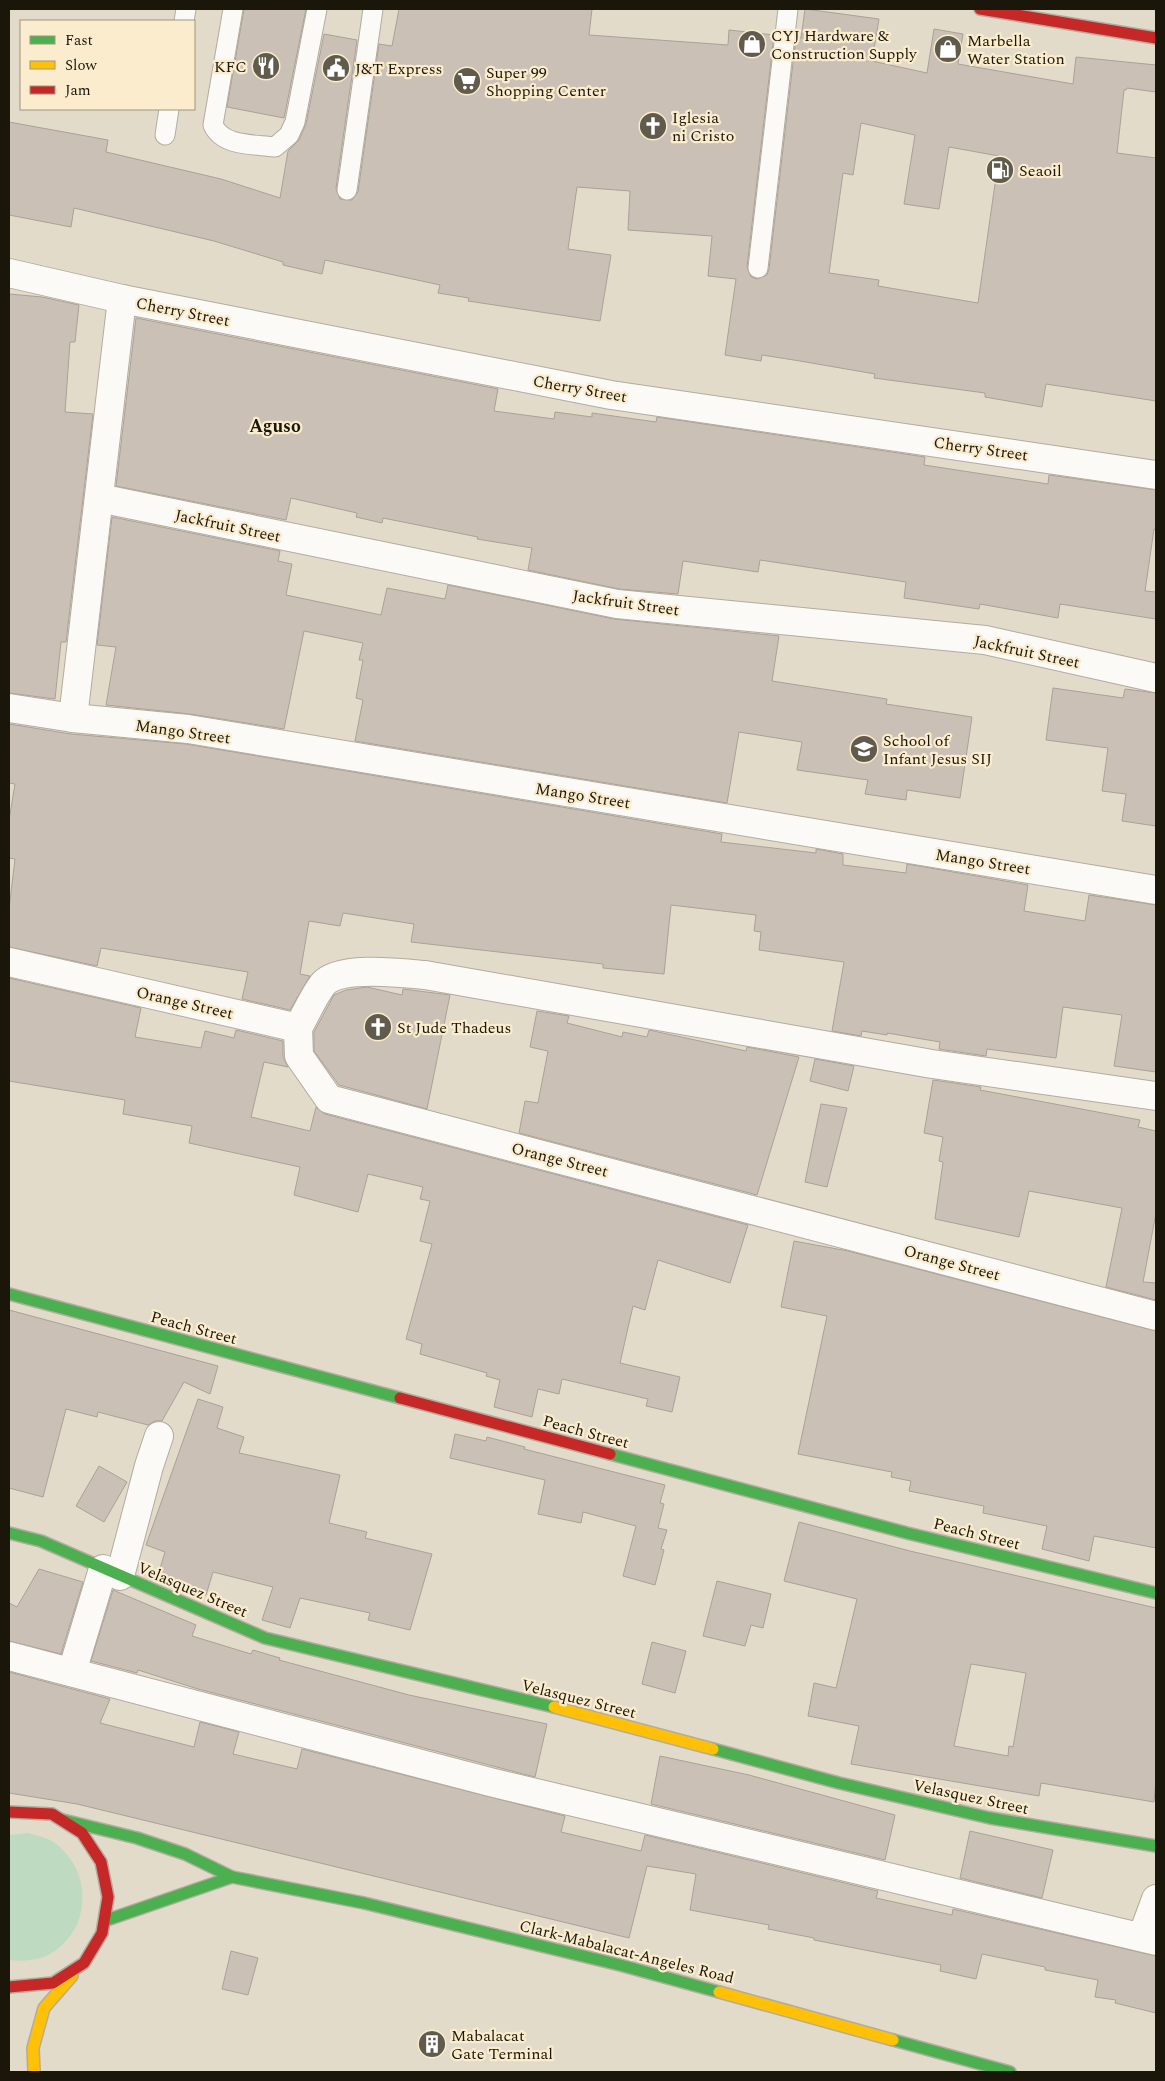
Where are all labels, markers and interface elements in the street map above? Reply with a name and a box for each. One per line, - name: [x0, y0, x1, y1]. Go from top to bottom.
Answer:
- legend: [20, 20, 195, 110]
- place label: CYJ Hardware & Construction Supply: [771, 24, 918, 66]
- text: Fast: [65, 29, 93, 52]
- shop icon: CYJ Hardware & Construction Supply: [737, 29, 767, 59]
- place label: Marbella Water Station: [967, 29, 1065, 71]
- shop icon: Marbella Water Station: [933, 34, 963, 64]
- restaurant icon: KFC: [251, 51, 281, 81]
- public building icon: J&T Express: [321, 53, 351, 83]
- text: Slow: [65, 54, 97, 77]
- place label: KFC: [214, 55, 247, 79]
- place label: J&T Express: [355, 57, 442, 81]
- place label: Super 99 Shopping Center: [486, 61, 606, 103]
- supermarket icon: Super 99 Shopping Center: [452, 66, 482, 96]
- text: Jam: [65, 79, 91, 102]
- place label: Iglesia ni Cristo: [672, 106, 734, 148]
- church icon: Iglesia ni Cristo: [638, 111, 668, 141]
- fuel station icon: Seaoil: [985, 155, 1015, 185]
- place label: Seaoil: [1019, 159, 1062, 183]
- street label: Cherry Street: [134, 291, 232, 333]
- street label: Cherry Street: [531, 369, 629, 409]
- district label: Aguso: [249, 413, 301, 440]
- street label: Cherry Street: [932, 430, 1030, 468]
- street label: Jackfruit Street: [173, 503, 283, 549]
- street label: Jackfruit Street: [571, 584, 681, 622]
- street label: Jackfruit Street: [972, 629, 1082, 675]
- street label: Mango Street: [134, 713, 232, 751]
- place label: School of Infant Jesus SIJ: [883, 729, 992, 771]
- school or university icon: School of Infant Jesus SIJ: [849, 734, 879, 764]
- street label: Mango Street: [534, 777, 632, 815]
- street label: Mango Street: [934, 843, 1032, 881]
- street label: Orange Street: [134, 980, 236, 1026]
- church icon: St Jude Thadeus: [363, 1012, 393, 1042]
- place label: St Jude Thadeus: [397, 1016, 511, 1040]
- street label: Orange Street: [509, 1136, 611, 1184]
- street label: Orange Street: [901, 1239, 1003, 1287]
- street label: Peach Street: [148, 1305, 240, 1351]
- street label: Peach Street: [540, 1409, 632, 1455]
- street label: Peach Street: [931, 1512, 1023, 1556]
- street label: Velasquez Street: [134, 1556, 252, 1624]
- street label: Velasquez Street: [519, 1673, 639, 1725]
- street label: Velasquez Street: [911, 1773, 1031, 1821]
- street label: Clark-Mabalacat-Angeles Road: [517, 1914, 737, 1990]
- place label: Mabalacat Gate Terminal: [451, 2024, 553, 2066]
- building icon: Mabalacat Gate Terminal: [417, 2029, 447, 2059]

